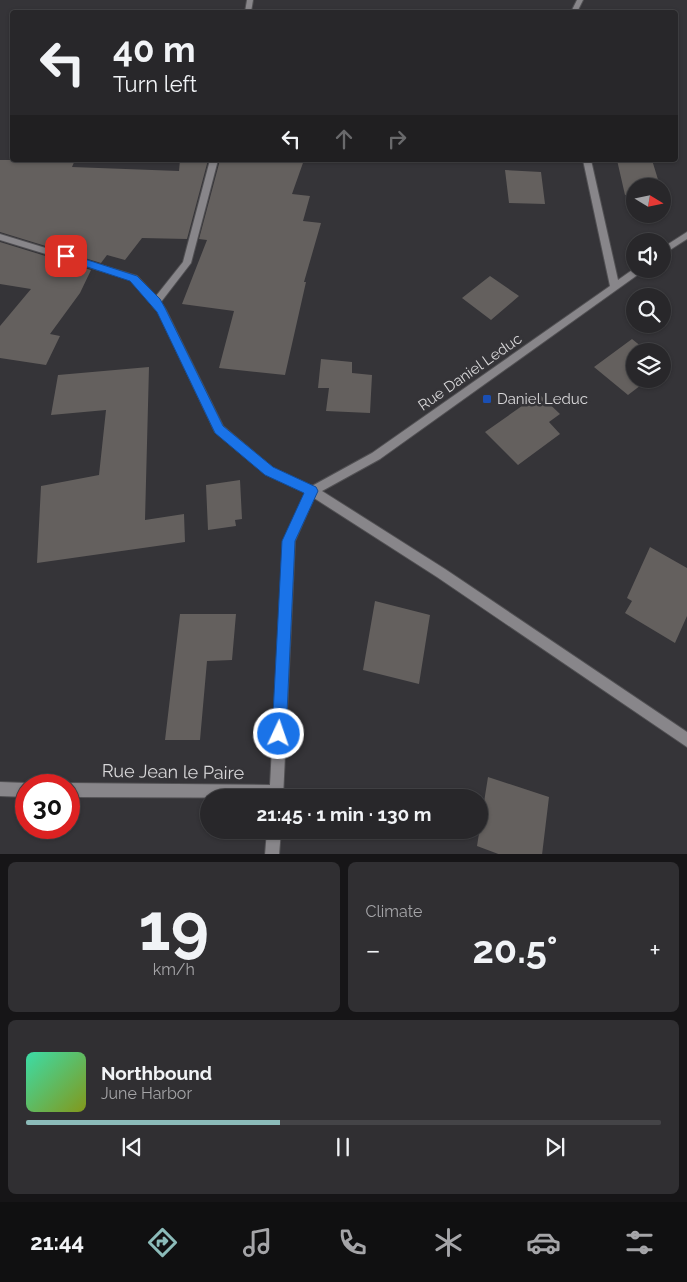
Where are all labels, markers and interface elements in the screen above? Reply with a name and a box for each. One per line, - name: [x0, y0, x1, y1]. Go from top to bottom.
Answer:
- text: 40 m: [113, 29, 195, 70]
- icon: left: [30, 30, 95, 95]
- text: Turn left: [113, 71, 197, 97]
- icon: left: [277, 125, 305, 153]
- icon: ahead: [330, 125, 358, 153]
- icon: right: [383, 125, 411, 153]
- north arrow: [626, 178, 671, 222]
- map controls: [626, 178, 671, 388]
- button: sound: [626, 233, 671, 278]
- pin: [45, 235, 87, 277]
- icon: arrive: [52, 242, 80, 270]
- button: search: [626, 288, 671, 333]
- street label: Rue Daniel Leduc: [415, 330, 525, 414]
- button: layers: [626, 343, 671, 388]
- place label: Daniel Leduc: [497, 390, 588, 408]
- marker: Daniel Leduc: [481, 393, 493, 405]
- position arrow: [252, 707, 304, 759]
- street label: Rue Jean le Paire: [102, 760, 245, 783]
- speed limit sign: 30: [15, 774, 80, 839]
- text: 21:45 · 1 min · 130 m: [257, 803, 431, 825]
- text: 19: [139, 889, 209, 965]
- text: Climate: [366, 902, 422, 921]
- text: 20.5°: [472, 927, 558, 972]
- text: −: [366, 934, 381, 967]
- text: +: [649, 934, 661, 967]
- text: km/h: [153, 960, 195, 979]
- text: Northbound: [101, 1062, 212, 1084]
- text: June Harbor: [101, 1084, 192, 1103]
- icon: previous: [118, 1133, 146, 1161]
- icon: pause: [329, 1133, 357, 1161]
- icon: next: [541, 1133, 569, 1161]
- icon: directions: [145, 1225, 180, 1260]
- icon: music: [240, 1225, 275, 1260]
- icon: phone: [335, 1225, 370, 1260]
- icon: climate: [431, 1225, 466, 1260]
- icon: car: [526, 1225, 561, 1260]
- icon: filters: [622, 1225, 657, 1260]
- text: 21:44: [30, 1229, 84, 1255]

